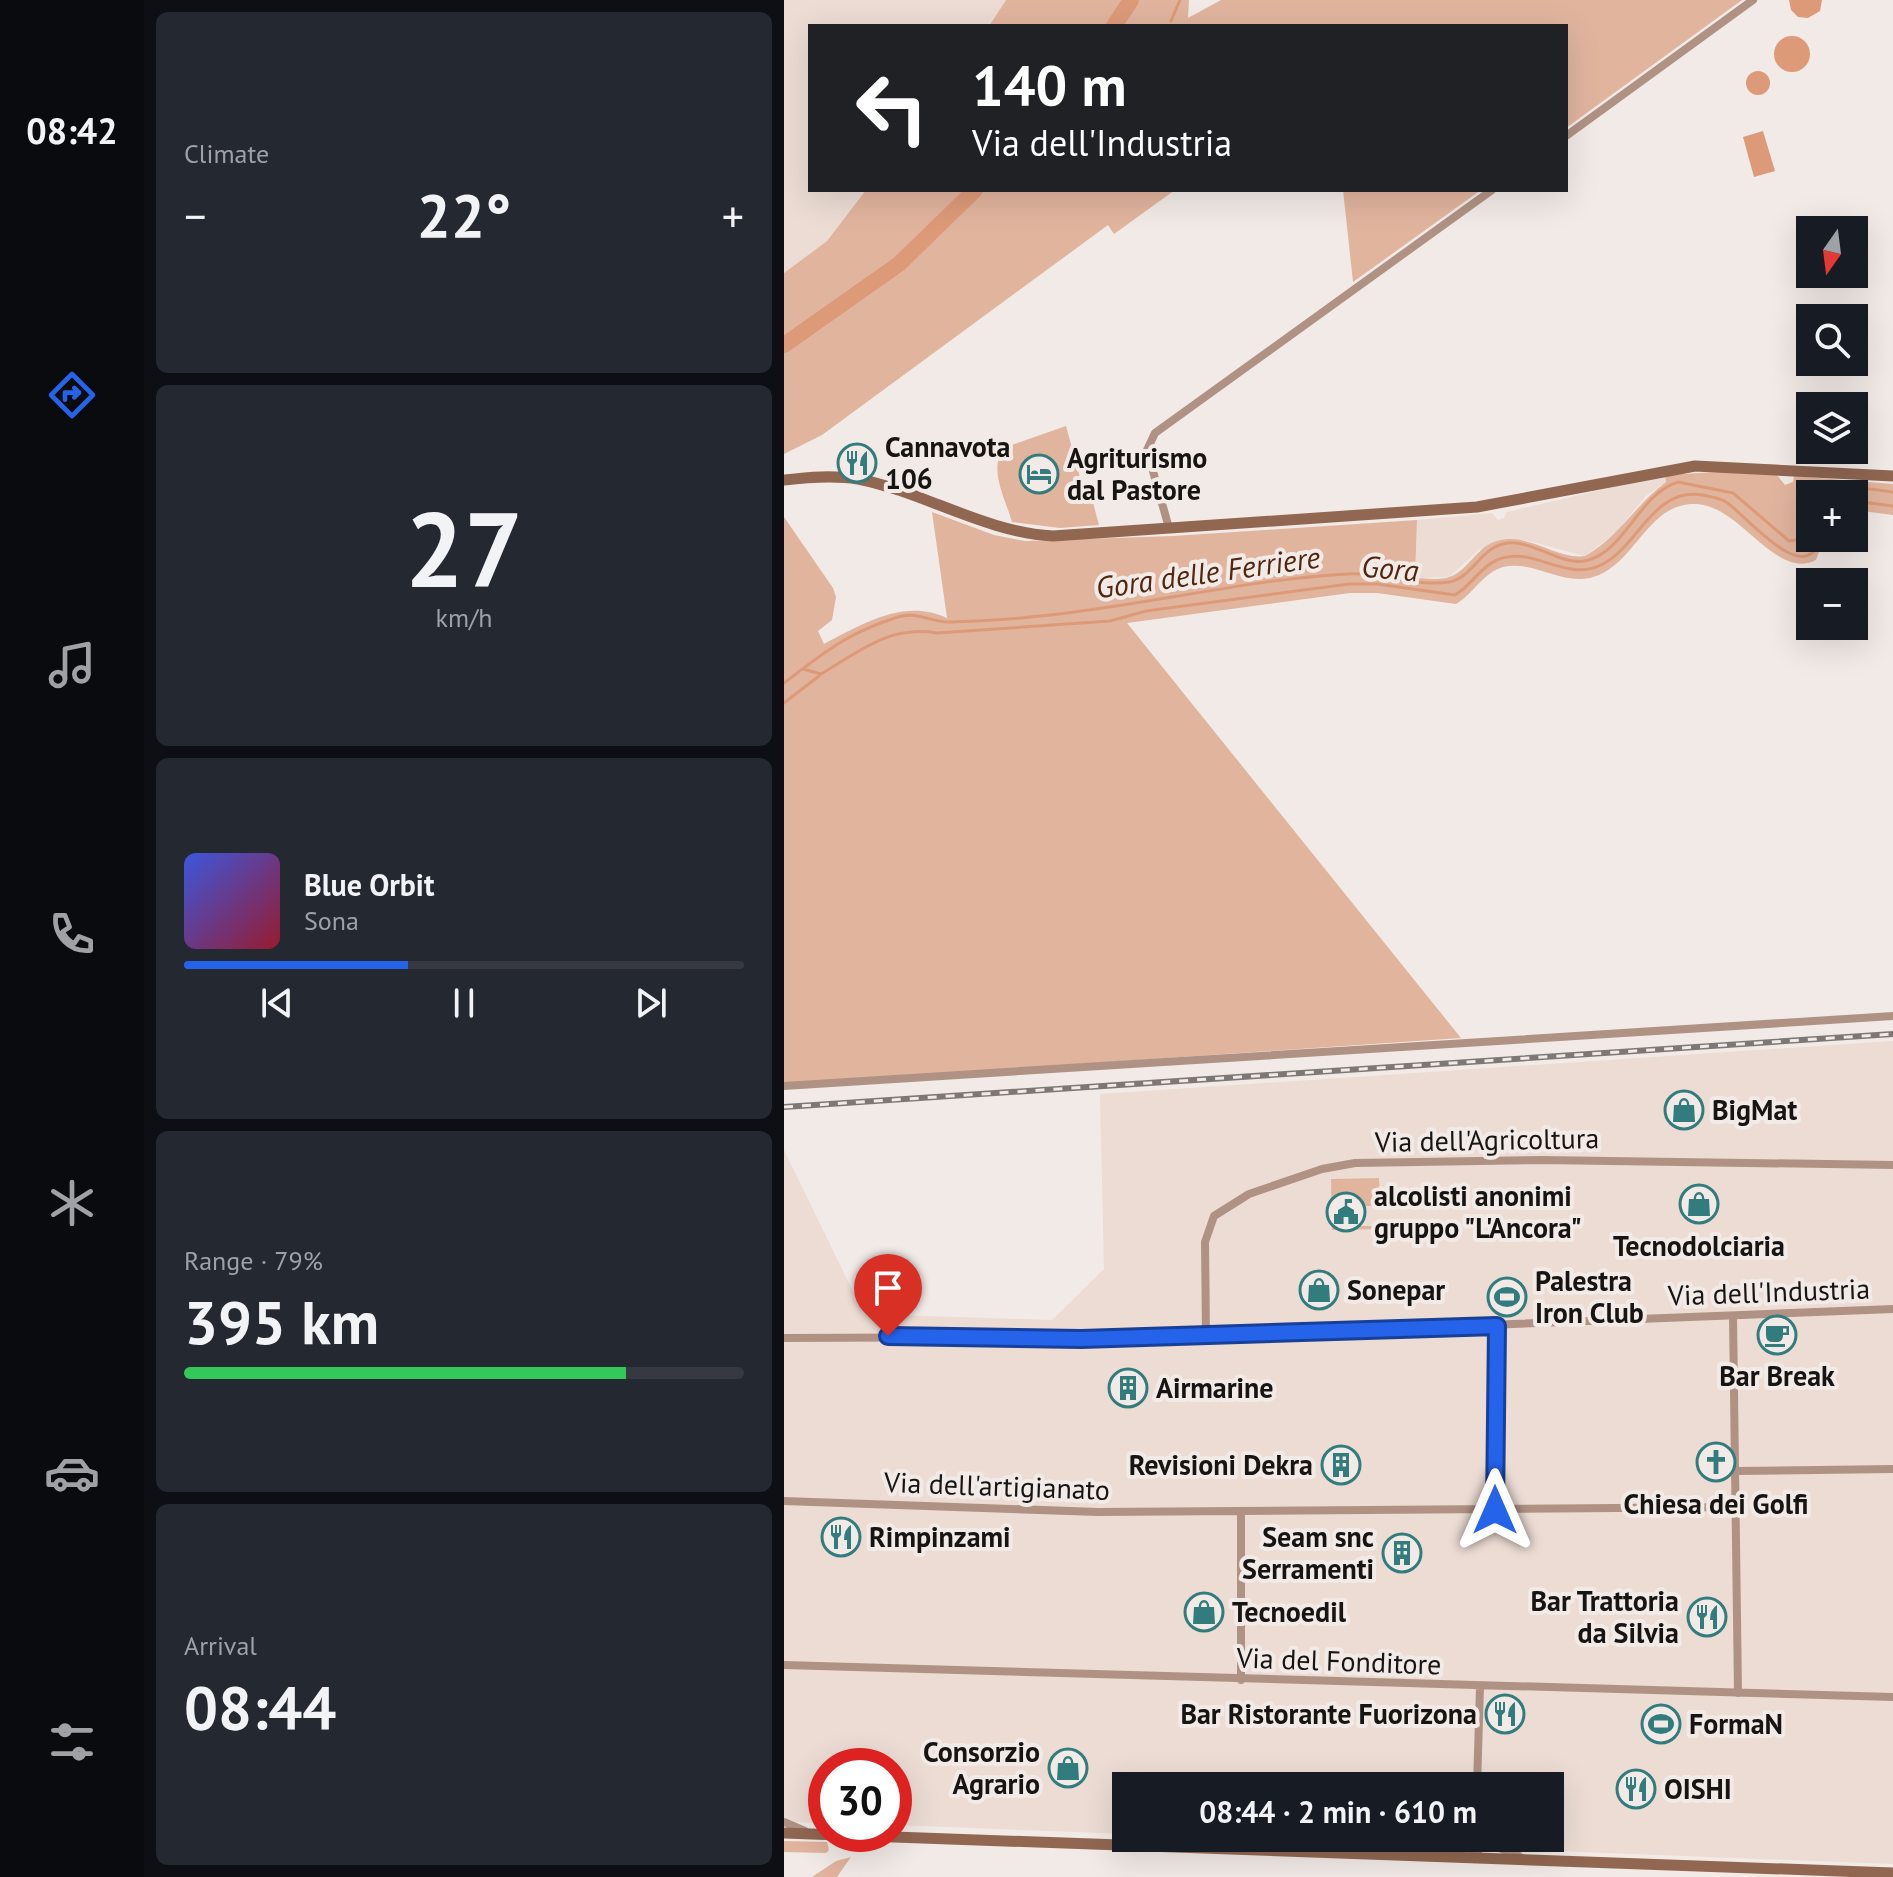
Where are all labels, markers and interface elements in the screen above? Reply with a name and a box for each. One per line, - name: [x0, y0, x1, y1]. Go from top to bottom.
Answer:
- text: 140 m: [972, 49, 1127, 121]
- icon: left: [840, 56, 944, 160]
- text: 08:42: [26, 107, 118, 154]
- text: Via dell'Industria: [972, 119, 1232, 166]
- text: Climate: [184, 137, 269, 170]
- text: 22°: [417, 176, 511, 254]
- text: −: [184, 187, 206, 244]
- text: +: [722, 187, 744, 244]
- north arrow: [1796, 216, 1868, 288]
- map controls: [1796, 216, 1868, 640]
- button: search: [1796, 304, 1868, 376]
- icon: directions: [44, 367, 100, 423]
- button: layers: [1796, 392, 1868, 464]
- place label: Cannavota 106: [885, 428, 1011, 497]
- place label: Agriturismo dal Pastore: [1067, 439, 1207, 508]
- restaurant icon: Cannavota 106: [836, 442, 878, 484]
- hotel icon: Agriturismo dal Pastore: [1018, 453, 1060, 495]
- button: +: [1796, 480, 1868, 552]
- text: 27: [405, 481, 523, 616]
- water label: Gora delle Ferriere: [1093, 536, 1322, 607]
- water label: Gora: [1360, 546, 1421, 589]
- button: −: [1796, 568, 1868, 640]
- text: km/h: [436, 601, 493, 634]
- icon: music: [44, 637, 100, 693]
- text: Blue Orbit: [304, 865, 434, 904]
- text: Sona: [304, 904, 359, 937]
- icon: phone: [44, 906, 100, 962]
- icon: previous: [255, 981, 299, 1025]
- icon: pause: [442, 981, 486, 1025]
- icon: next: [629, 981, 673, 1025]
- shop icon: BigMat: [1663, 1089, 1705, 1131]
- place label: BigMat: [1712, 1091, 1797, 1128]
- street label: Via dell'Agricoltura: [1374, 1119, 1599, 1160]
- icon: climate: [44, 1175, 100, 1231]
- place label: alcolisti anonimi gruppo "L'Ancora": [1374, 1177, 1582, 1246]
- shop icon: Tecnodolciaria: [1678, 1183, 1720, 1225]
- public building icon: alcolisti anonimi gruppo "L'Ancora": [1325, 1191, 1367, 1233]
- place label: Tecnodolciaria: [1613, 1227, 1785, 1264]
- text: Range · 79%: [184, 1244, 323, 1277]
- pin: [854, 1254, 922, 1336]
- place label: Palestra Iron Club: [1535, 1262, 1644, 1331]
- icon: arrive: [866, 1266, 910, 1310]
- shop icon: Sonepar: [1298, 1269, 1340, 1311]
- street label: Via dell'Industria: [1666, 1269, 1871, 1314]
- place label: Sonepar: [1347, 1271, 1445, 1308]
- sports icon: Palestra Iron Club: [1486, 1276, 1528, 1318]
- text: 395 km: [184, 1283, 379, 1361]
- cafe icon: Bar Break: [1756, 1314, 1798, 1356]
- place label: Bar Break: [1719, 1357, 1835, 1394]
- building icon: Airmarine: [1107, 1367, 1149, 1409]
- place label: Airmarine: [1156, 1369, 1274, 1406]
- church icon: Chiesa dei Golfi: [1695, 1441, 1737, 1483]
- building icon: Revisioni Dekra: [1320, 1444, 1362, 1486]
- icon: car: [44, 1445, 100, 1501]
- place label: Revisioni Dekra: [1129, 1446, 1313, 1483]
- street label: Via dell'artigianato: [883, 1463, 1111, 1508]
- position arrow: [1453, 1468, 1537, 1552]
- place label: Chiesa dei Golfi: [1624, 1485, 1808, 1522]
- restaurant icon: Rimpinzami: [820, 1516, 862, 1558]
- place label: Rimpinzami: [869, 1518, 1011, 1555]
- place label: Seam snc Serramenti: [1242, 1518, 1374, 1587]
- building icon: Seam snc Serramenti: [1381, 1532, 1423, 1574]
- place label: Bar Trattoria da Silvia: [1530, 1582, 1679, 1651]
- shop icon: Tecnoedil: [1183, 1591, 1225, 1633]
- place label: Tecnoedil: [1232, 1593, 1347, 1630]
- restaurant icon: Bar Trattoria da Silvia: [1686, 1596, 1728, 1638]
- text: Arrival: [184, 1629, 257, 1662]
- street label: Via del Fonditore: [1235, 1638, 1442, 1683]
- text: 08:44: [184, 1668, 336, 1746]
- restaurant icon: Bar Ristorante Fuorizona: [1484, 1693, 1526, 1735]
- place label: Bar Ristorante Fuorizona: [1180, 1695, 1477, 1732]
- sports icon: FormaN: [1640, 1703, 1682, 1745]
- place label: FormaN: [1689, 1705, 1783, 1742]
- icon: filters: [44, 1714, 100, 1770]
- place label: Consorzio Agrario: [923, 1733, 1040, 1802]
- shop icon: Consorzio Agrario: [1047, 1747, 1089, 1789]
- speed limit sign: 30: [808, 1748, 912, 1852]
- restaurant icon: OISHI: [1615, 1768, 1657, 1810]
- place label: OISHI: [1664, 1770, 1732, 1807]
- text: 08:44 · 2 min · 610 m: [1199, 1792, 1477, 1831]

